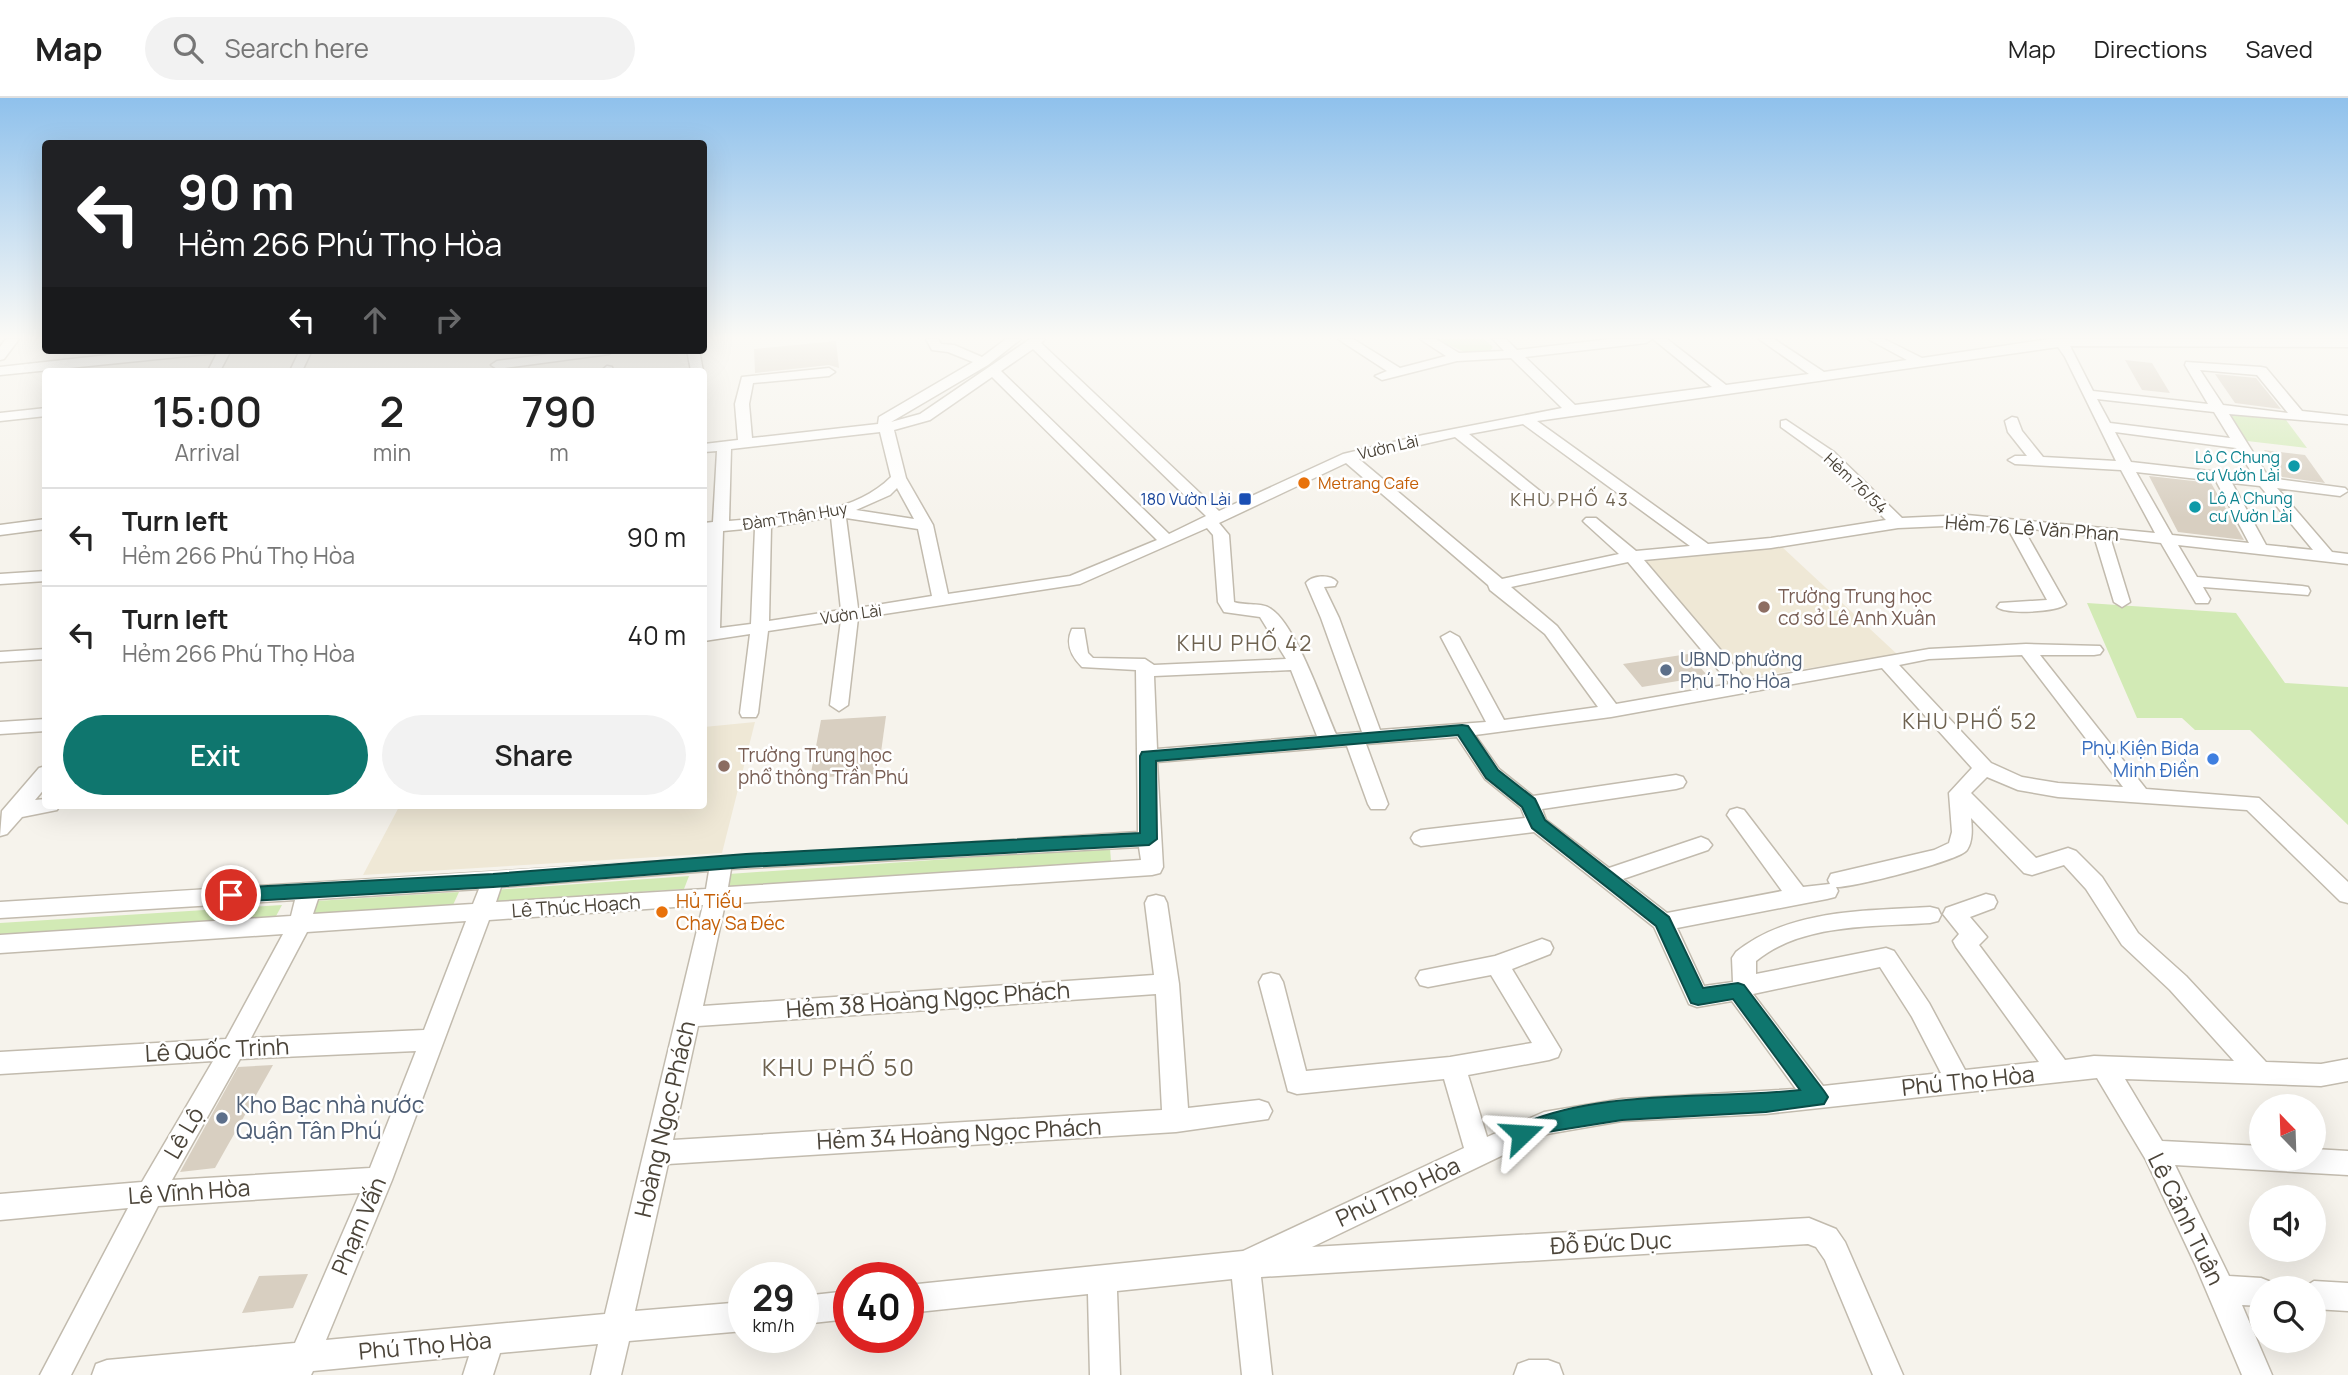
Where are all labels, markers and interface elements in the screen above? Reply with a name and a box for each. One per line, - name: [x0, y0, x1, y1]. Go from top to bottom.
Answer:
- search box: [145, 17, 635, 80]
- text: Map: [35, 26, 103, 71]
- icon: search: [169, 29, 207, 67]
- text: Search here: [225, 30, 369, 66]
- text: Map: [2008, 32, 2056, 65]
- text: Directions: [2094, 32, 2207, 65]
- text: Saved: [2245, 32, 2313, 65]
- text: 90 m: [178, 158, 295, 225]
- icon: left: [63, 168, 154, 259]
- text: Hẻm 266 Phú Thọ Hòa: [178, 222, 502, 266]
- icon: left: [283, 301, 321, 339]
- icon: ahead: [356, 301, 394, 339]
- icon: right: [429, 301, 467, 339]
- text: 15:00: [152, 382, 262, 440]
- text: 2: [380, 382, 404, 440]
- text: 790: [522, 382, 597, 440]
- street label: Vườn Lài: [1355, 429, 1421, 465]
- text: Arrival: [174, 436, 240, 468]
- text: min: [373, 436, 411, 468]
- text: m: [549, 436, 569, 468]
- place label: Lô C Chung cư Vườn Lài: [2195, 446, 2280, 486]
- street label: Hẻm 76/54: [1819, 448, 1893, 518]
- marker: Lô C Chung cư Vườn Lài: [2286, 458, 2302, 474]
- place label: Metrang Cafe: [1318, 472, 1419, 494]
- marker: Metrang Cafe: [1296, 475, 1312, 491]
- district label: KHU PHỐ 43: [1510, 486, 1630, 511]
- place label: Lô A Chung cư Vườn Lài: [2209, 487, 2293, 527]
- place label: 180 Vườn Lài: [1141, 488, 1231, 510]
- marker: 180 Vườn Lài: [1237, 491, 1253, 507]
- street label: Đàm Thận Huy: [741, 497, 850, 535]
- marker: Lô A Chung cư Vườn Lài: [2187, 499, 2203, 515]
- text: Turn left: [122, 503, 229, 539]
- street label: Hẻm 76 Lê Văn Phan: [1944, 509, 2120, 547]
- icon: left: [63, 518, 101, 556]
- text: 90 m: [627, 519, 686, 555]
- text: Hẻm 266 Phú Thọ Hòa: [122, 539, 355, 571]
- place label: Trường Trung học cơ sở Lê Anh Xuân: [1778, 583, 1936, 631]
- street label: Vườn Lài: [819, 599, 883, 629]
- marker: Trường Trung học cơ sở Lê Anh Xuân: [1756, 599, 1772, 615]
- text: Turn left: [122, 601, 229, 637]
- icon: left: [63, 616, 101, 654]
- text: 40 m: [628, 617, 686, 653]
- district label: KHU PHỐ 42: [1177, 627, 1313, 657]
- text: Hẻm 266 Phú Thọ Hòa: [122, 637, 355, 669]
- place label: UBND phường Phú Thọ Hòa: [1680, 646, 1802, 694]
- marker: UBND phường Phú Thọ Hòa: [1658, 662, 1674, 678]
- district label: KHU PHỐ 52: [1902, 705, 2038, 735]
- button: Exit: [63, 715, 368, 795]
- button: Share: [382, 715, 686, 795]
- place label: Phụ Kiện Bida Minh Điền: [2082, 735, 2199, 783]
- place label: Trường Trung học phổ thông Trần Phú: [738, 742, 909, 790]
- marker: Phụ Kiện Bida Minh Điền: [2205, 751, 2221, 767]
- marker: Trường Trung học phổ thông Trần Phú: [716, 758, 732, 774]
- pin: [201, 865, 261, 925]
- icon: arrive: [212, 876, 250, 914]
- place label: Hủ Tiếu Chay Sa Đéc: [676, 888, 785, 936]
- street label: Lê Thúc Hoạch: [511, 889, 641, 923]
- marker: Hủ Tiếu Chay Sa Đéc: [654, 904, 670, 920]
- street label: Hẻm 38 Hoàng Ngọc Phách: [785, 973, 1071, 1025]
- street label: Hoàng Ngọc Phách: [626, 1017, 702, 1220]
- street label: Lê Quốc Trinh: [144, 1029, 290, 1069]
- district label: KHU PHỐ 50: [762, 1050, 916, 1083]
- street label: Phú Thọ Hòa: [1900, 1057, 2036, 1103]
- place label: Kho Bạc nhà nước Quận Tân Phú: [236, 1088, 424, 1146]
- north arrow: [2249, 1094, 2326, 1171]
- map controls: [2249, 1094, 2326, 1353]
- position arrow: [1485, 1097, 1559, 1171]
- street label: Lê Lộ: [155, 1101, 211, 1164]
- marker: Kho Bạc nhà nước Quận Tân Phú: [214, 1110, 230, 1126]
- street label: Hẻm 34 Hoàng Ngọc Phách: [816, 1110, 1102, 1156]
- street label: Lê Cảnh Tuân: [2141, 1147, 2233, 1290]
- street label: Phú Thọ Hòa: [1330, 1148, 1465, 1234]
- street label: Lê Vĩnh Hòa: [127, 1171, 251, 1211]
- street label: Phạm Vấn: [323, 1172, 393, 1280]
- button: sound: [2249, 1185, 2326, 1262]
- street label: Đỗ Đức Dục: [1549, 1223, 1673, 1261]
- speed limit sign: 40: [833, 1262, 924, 1353]
- text: 29: [752, 1274, 795, 1322]
- button: search: [2249, 1276, 2326, 1353]
- text: km/h: [753, 1313, 794, 1337]
- street label: Phú Thọ Hòa: [357, 1323, 493, 1367]

